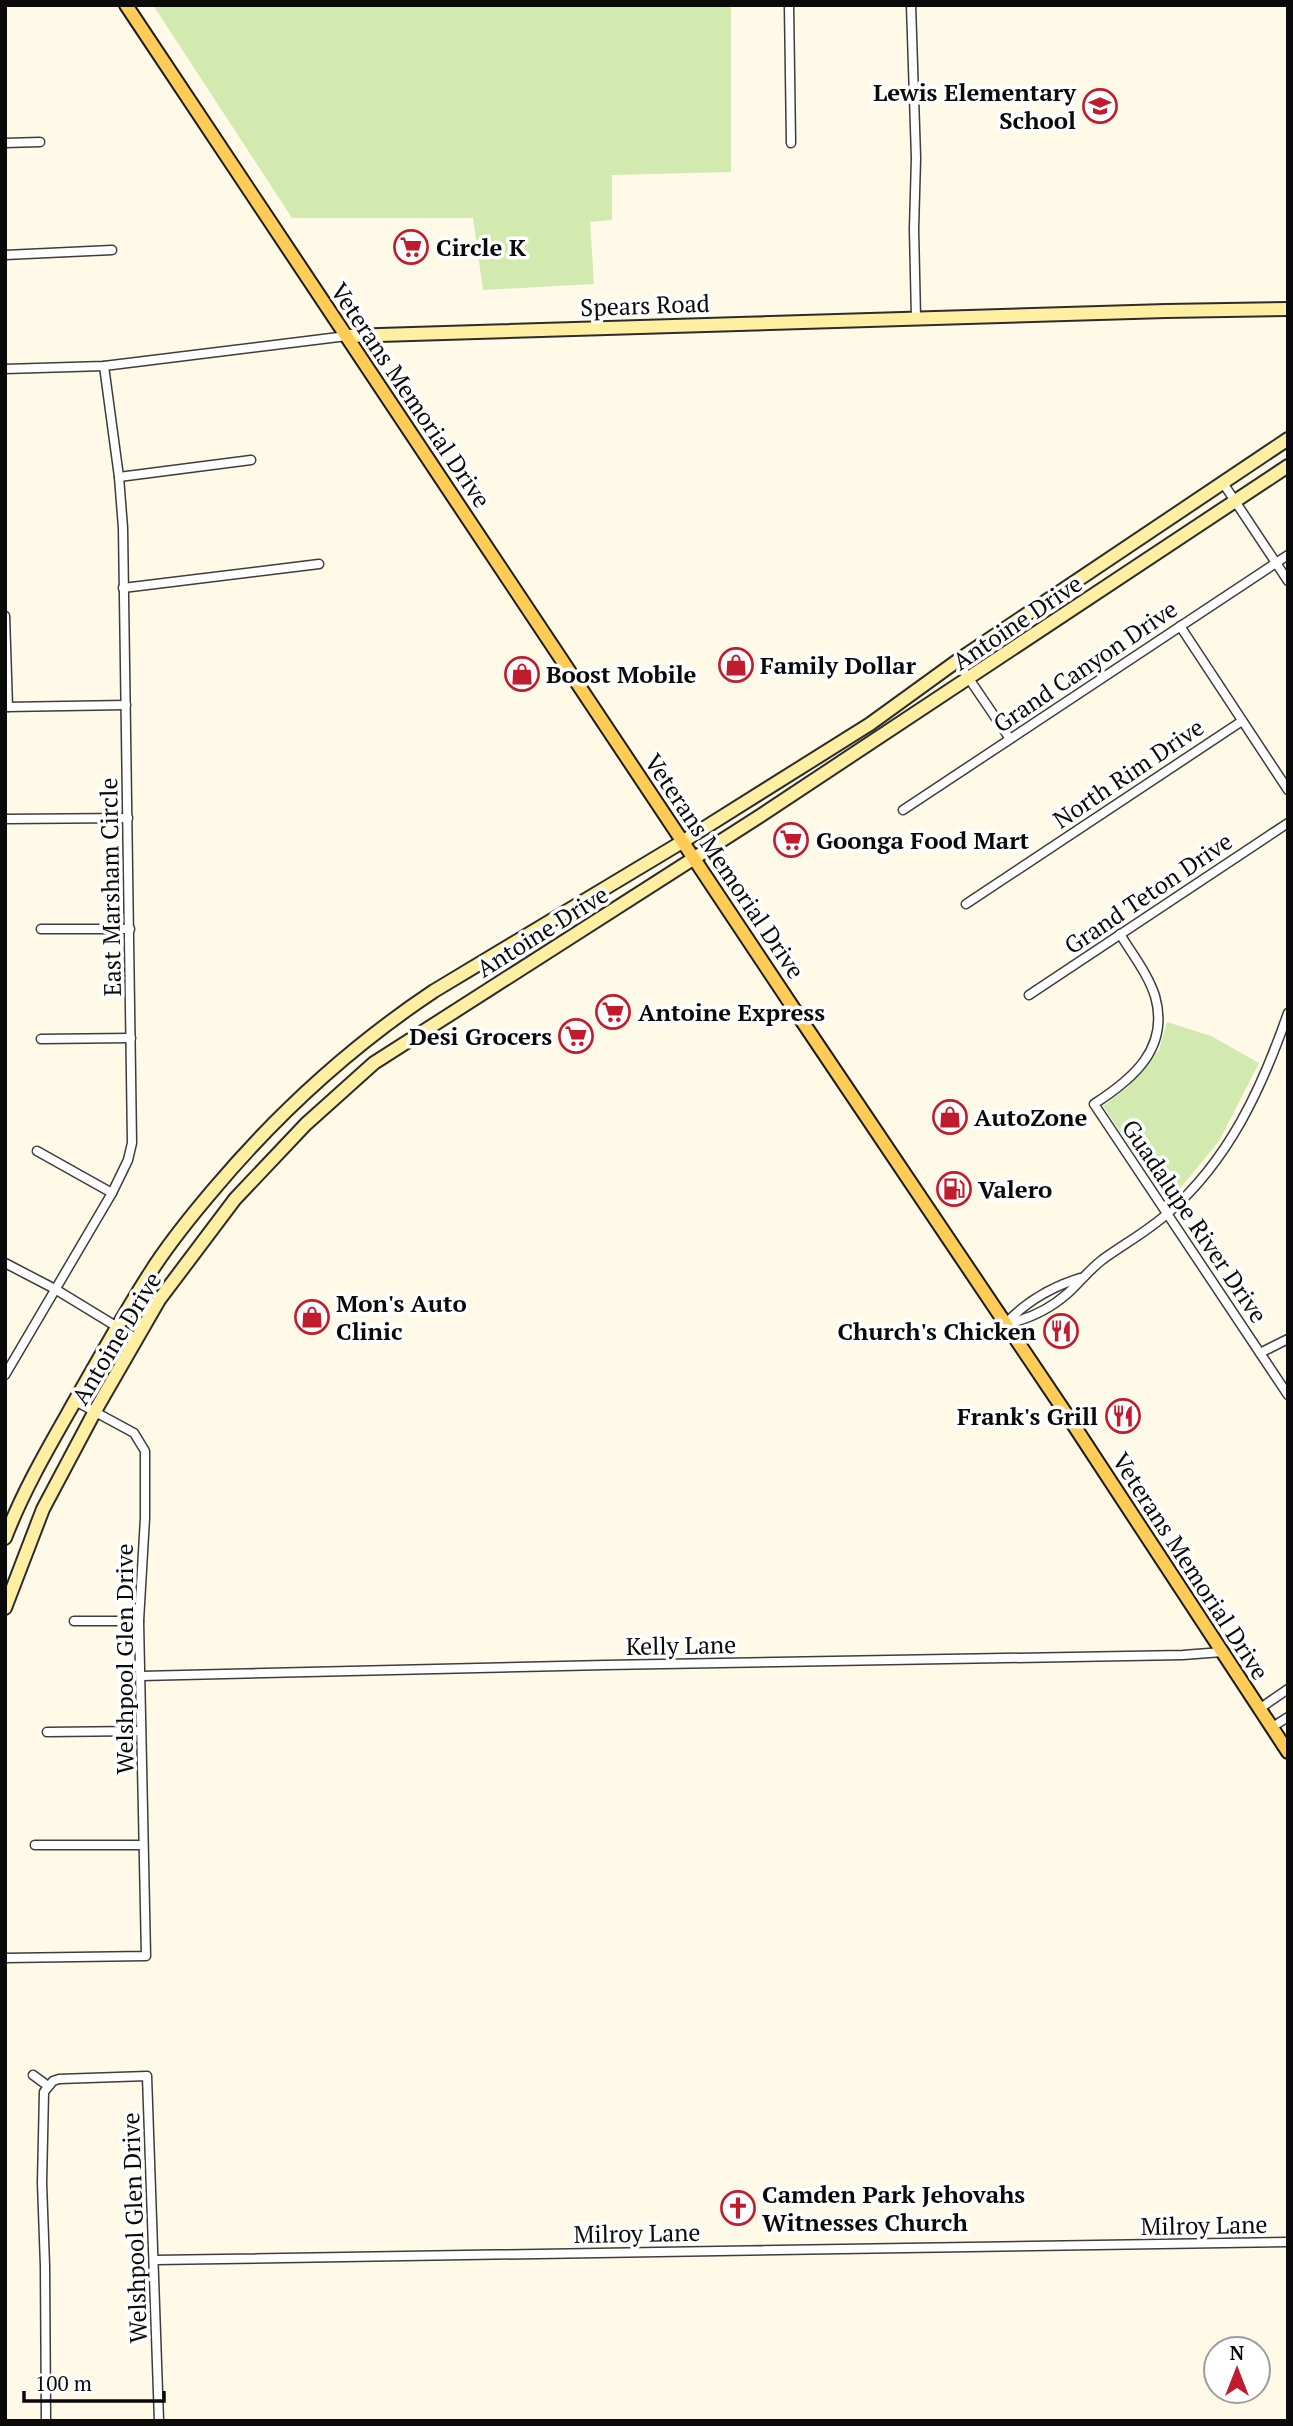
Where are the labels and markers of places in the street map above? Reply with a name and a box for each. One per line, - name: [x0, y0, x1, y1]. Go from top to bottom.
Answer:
- place label: Lewis Elementary School: [873, 76, 1077, 136]
- school or university icon: Lewis Elementary School: [1081, 87, 1119, 125]
- supermarket icon: Circle K: [392, 228, 430, 266]
- place label: Circle K: [436, 231, 527, 263]
- shop icon: Family Dollar: [717, 646, 755, 684]
- place label: Family Dollar: [760, 649, 917, 681]
- shop icon: Boost Mobile: [503, 655, 541, 693]
- place label: Boost Mobile: [546, 658, 697, 690]
- supermarket icon: Goonga Food Mart: [772, 821, 810, 859]
- place label: Goonga Food Mart: [816, 824, 1030, 856]
- supermarket icon: Antoine Express: [594, 993, 632, 1031]
- place label: Antoine Express: [638, 996, 825, 1028]
- supermarket icon: Desi Grocers: [557, 1017, 595, 1055]
- place label: Desi Grocers: [409, 1020, 552, 1052]
- shop icon: AutoZone: [931, 1098, 969, 1136]
- place label: AutoZone: [974, 1101, 1088, 1133]
- fuel station icon: Valero: [935, 1170, 973, 1208]
- place label: Valero: [978, 1173, 1052, 1205]
- place label: Mon's Auto Clinic: [336, 1287, 467, 1347]
- shop icon: Mon's Auto Clinic: [293, 1298, 331, 1336]
- restaurant icon: Church's Chicken: [1042, 1312, 1080, 1350]
- place label: Church's Chicken: [837, 1315, 1037, 1347]
- restaurant icon: Frank's Grill: [1104, 1397, 1142, 1435]
- place label: Frank's Grill: [957, 1400, 1098, 1432]
- place label: Camden Park Jehovahs Witnesses Church: [762, 2178, 1025, 2238]
- church icon: Camden Park Jehovahs Witnesses Church: [719, 2189, 757, 2227]

